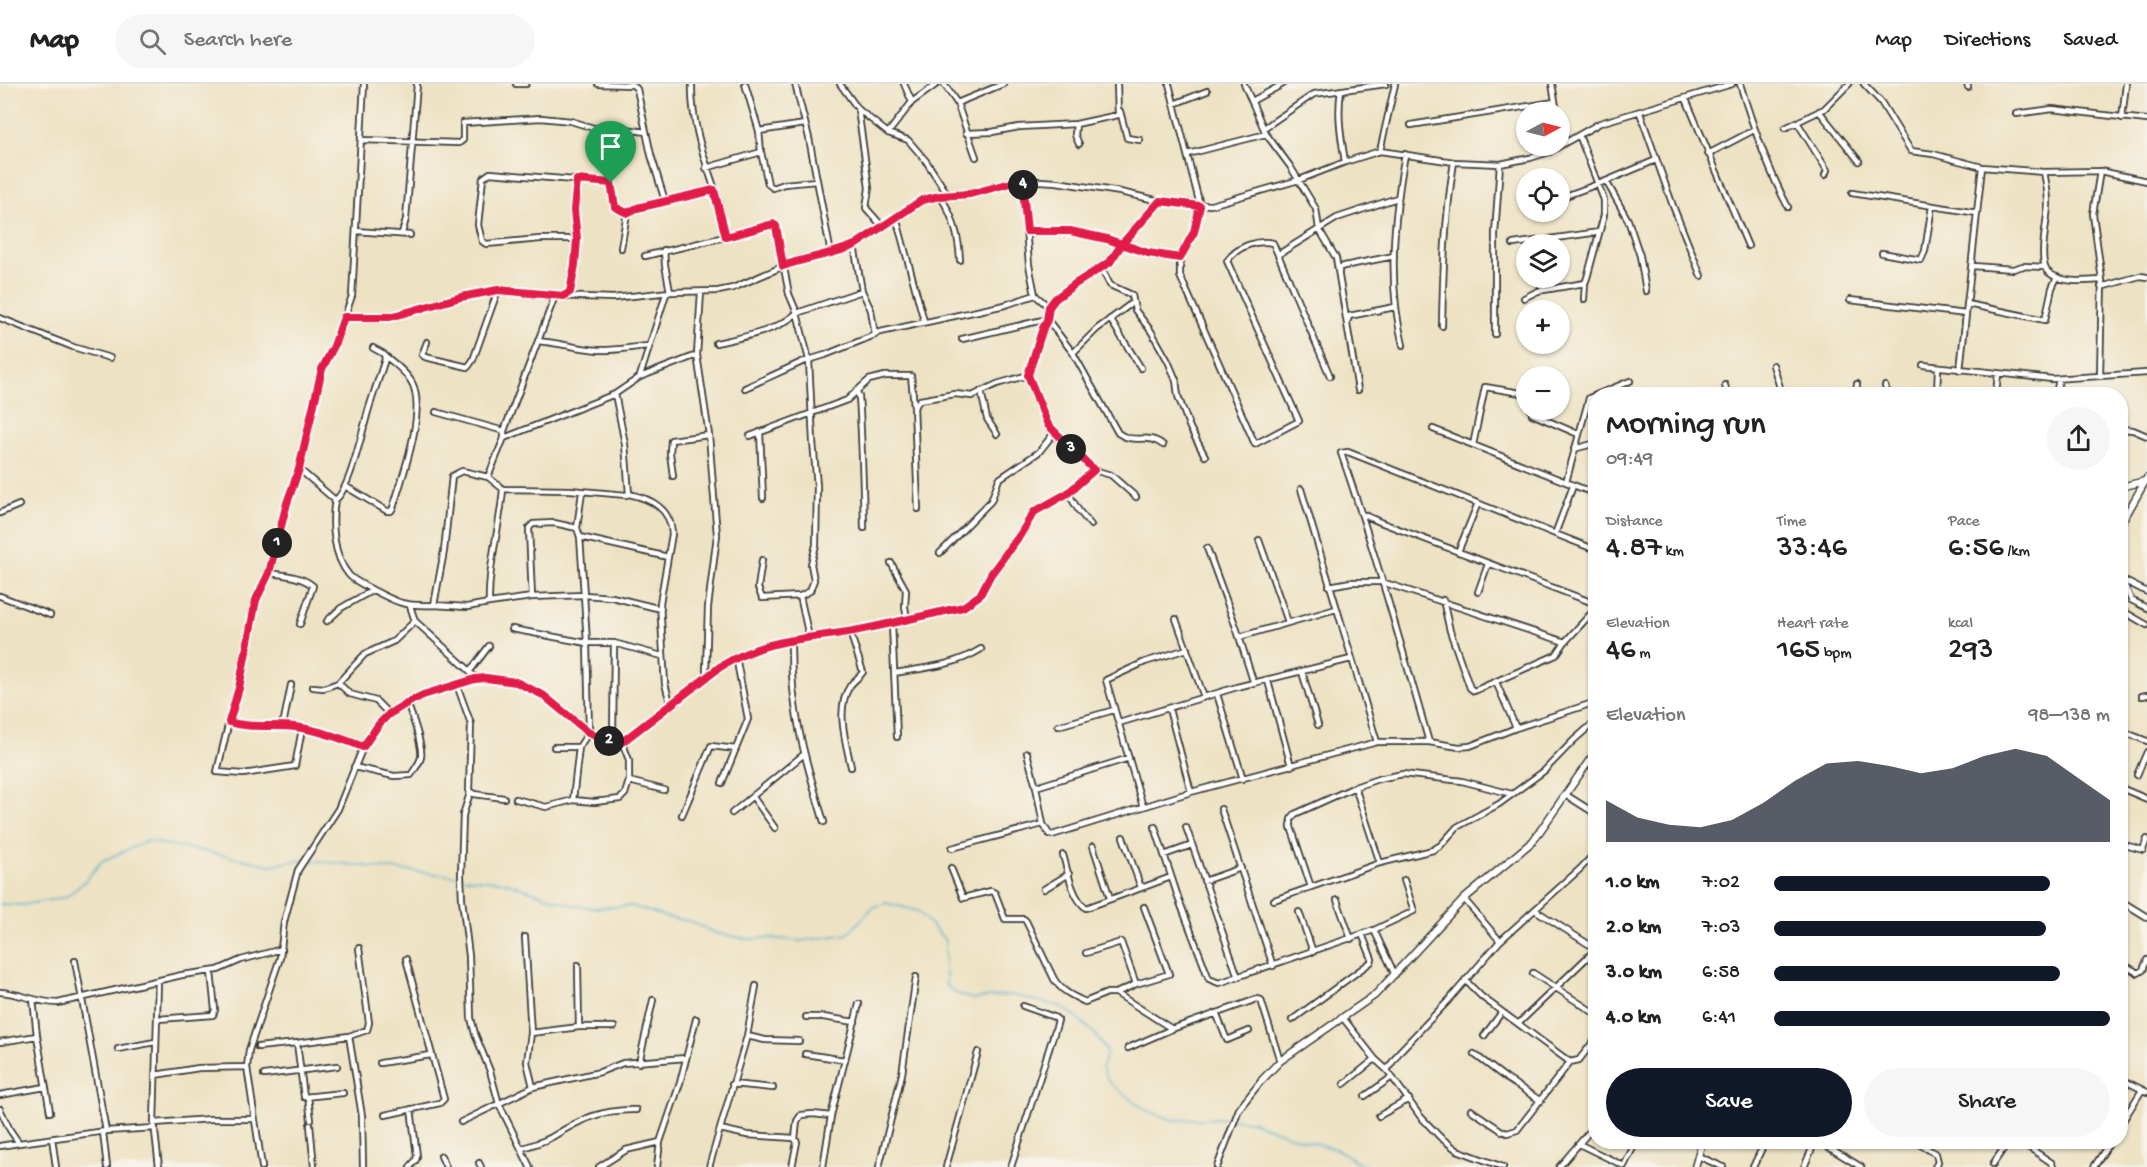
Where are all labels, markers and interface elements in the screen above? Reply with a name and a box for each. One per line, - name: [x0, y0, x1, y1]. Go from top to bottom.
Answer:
- search box: [115, 14, 535, 68]
- text: Map: [30, 25, 79, 58]
- icon: search: [136, 25, 169, 58]
- text: Search here: [184, 28, 292, 54]
- text: Map: [1875, 29, 1912, 54]
- text: Directions: [1945, 29, 2030, 54]
- text: Saved: [2063, 29, 2117, 54]
- north arrow: [1516, 102, 1570, 156]
- map controls: [1516, 102, 1570, 420]
- pin: [585, 121, 636, 183]
- icon: arrive: [594, 130, 627, 163]
- button: locate: [1516, 168, 1570, 222]
- pin: 4: [1008, 170, 1038, 200]
- text: 4: [1019, 175, 1027, 194]
- button: layers: [1516, 234, 1570, 288]
- button: +: [1516, 300, 1570, 354]
- button: −: [1516, 366, 1570, 420]
- text: Morning run: [1606, 407, 1766, 445]
- button: share: [2047, 407, 2110, 470]
- pin: 3: [1056, 434, 1086, 464]
- text: 3: [1067, 439, 1075, 458]
- text: 09:49: [1606, 449, 1653, 472]
- text: Distance: [1606, 513, 1663, 532]
- text: Time: [1777, 513, 1806, 532]
- text: Pace: [1948, 513, 1979, 532]
- pin: 1: [262, 528, 292, 558]
- text: 4.87: [1606, 532, 1662, 567]
- text: 33:46: [1777, 532, 1847, 567]
- text: 6:56: [1948, 532, 2004, 567]
- text: 1: [274, 533, 280, 552]
- text: km: [1662, 543, 1684, 562]
- text: /km: [2004, 543, 2030, 562]
- text: Elevation: [1606, 615, 1670, 634]
- text: Heart rate: [1777, 615, 1849, 634]
- text: kcal: [1948, 615, 1973, 634]
- text: 46: [1606, 634, 1635, 669]
- text: 165: [1777, 634, 1820, 669]
- text: 293: [1948, 634, 1993, 669]
- text: m: [1635, 645, 1651, 664]
- text: bpm: [1820, 645, 1852, 664]
- text: Elevation: [1606, 705, 1686, 728]
- text: 98–138 m: [2028, 705, 2110, 728]
- pin: 2: [594, 726, 624, 756]
- text: 2: [605, 731, 613, 750]
- text: 1.0 km: [1606, 872, 1660, 895]
- text: 7:02: [1702, 872, 1740, 895]
- text: 2.0 km: [1606, 917, 1661, 940]
- text: 7:03: [1702, 917, 1740, 940]
- text: 3.0 km: [1606, 962, 1662, 985]
- text: 6:58: [1702, 962, 1740, 985]
- text: 4.0 km: [1606, 1007, 1661, 1030]
- text: 6:41: [1702, 1007, 1736, 1030]
- button: Save: [1606, 1068, 1852, 1137]
- button: Share: [1864, 1068, 2110, 1137]

